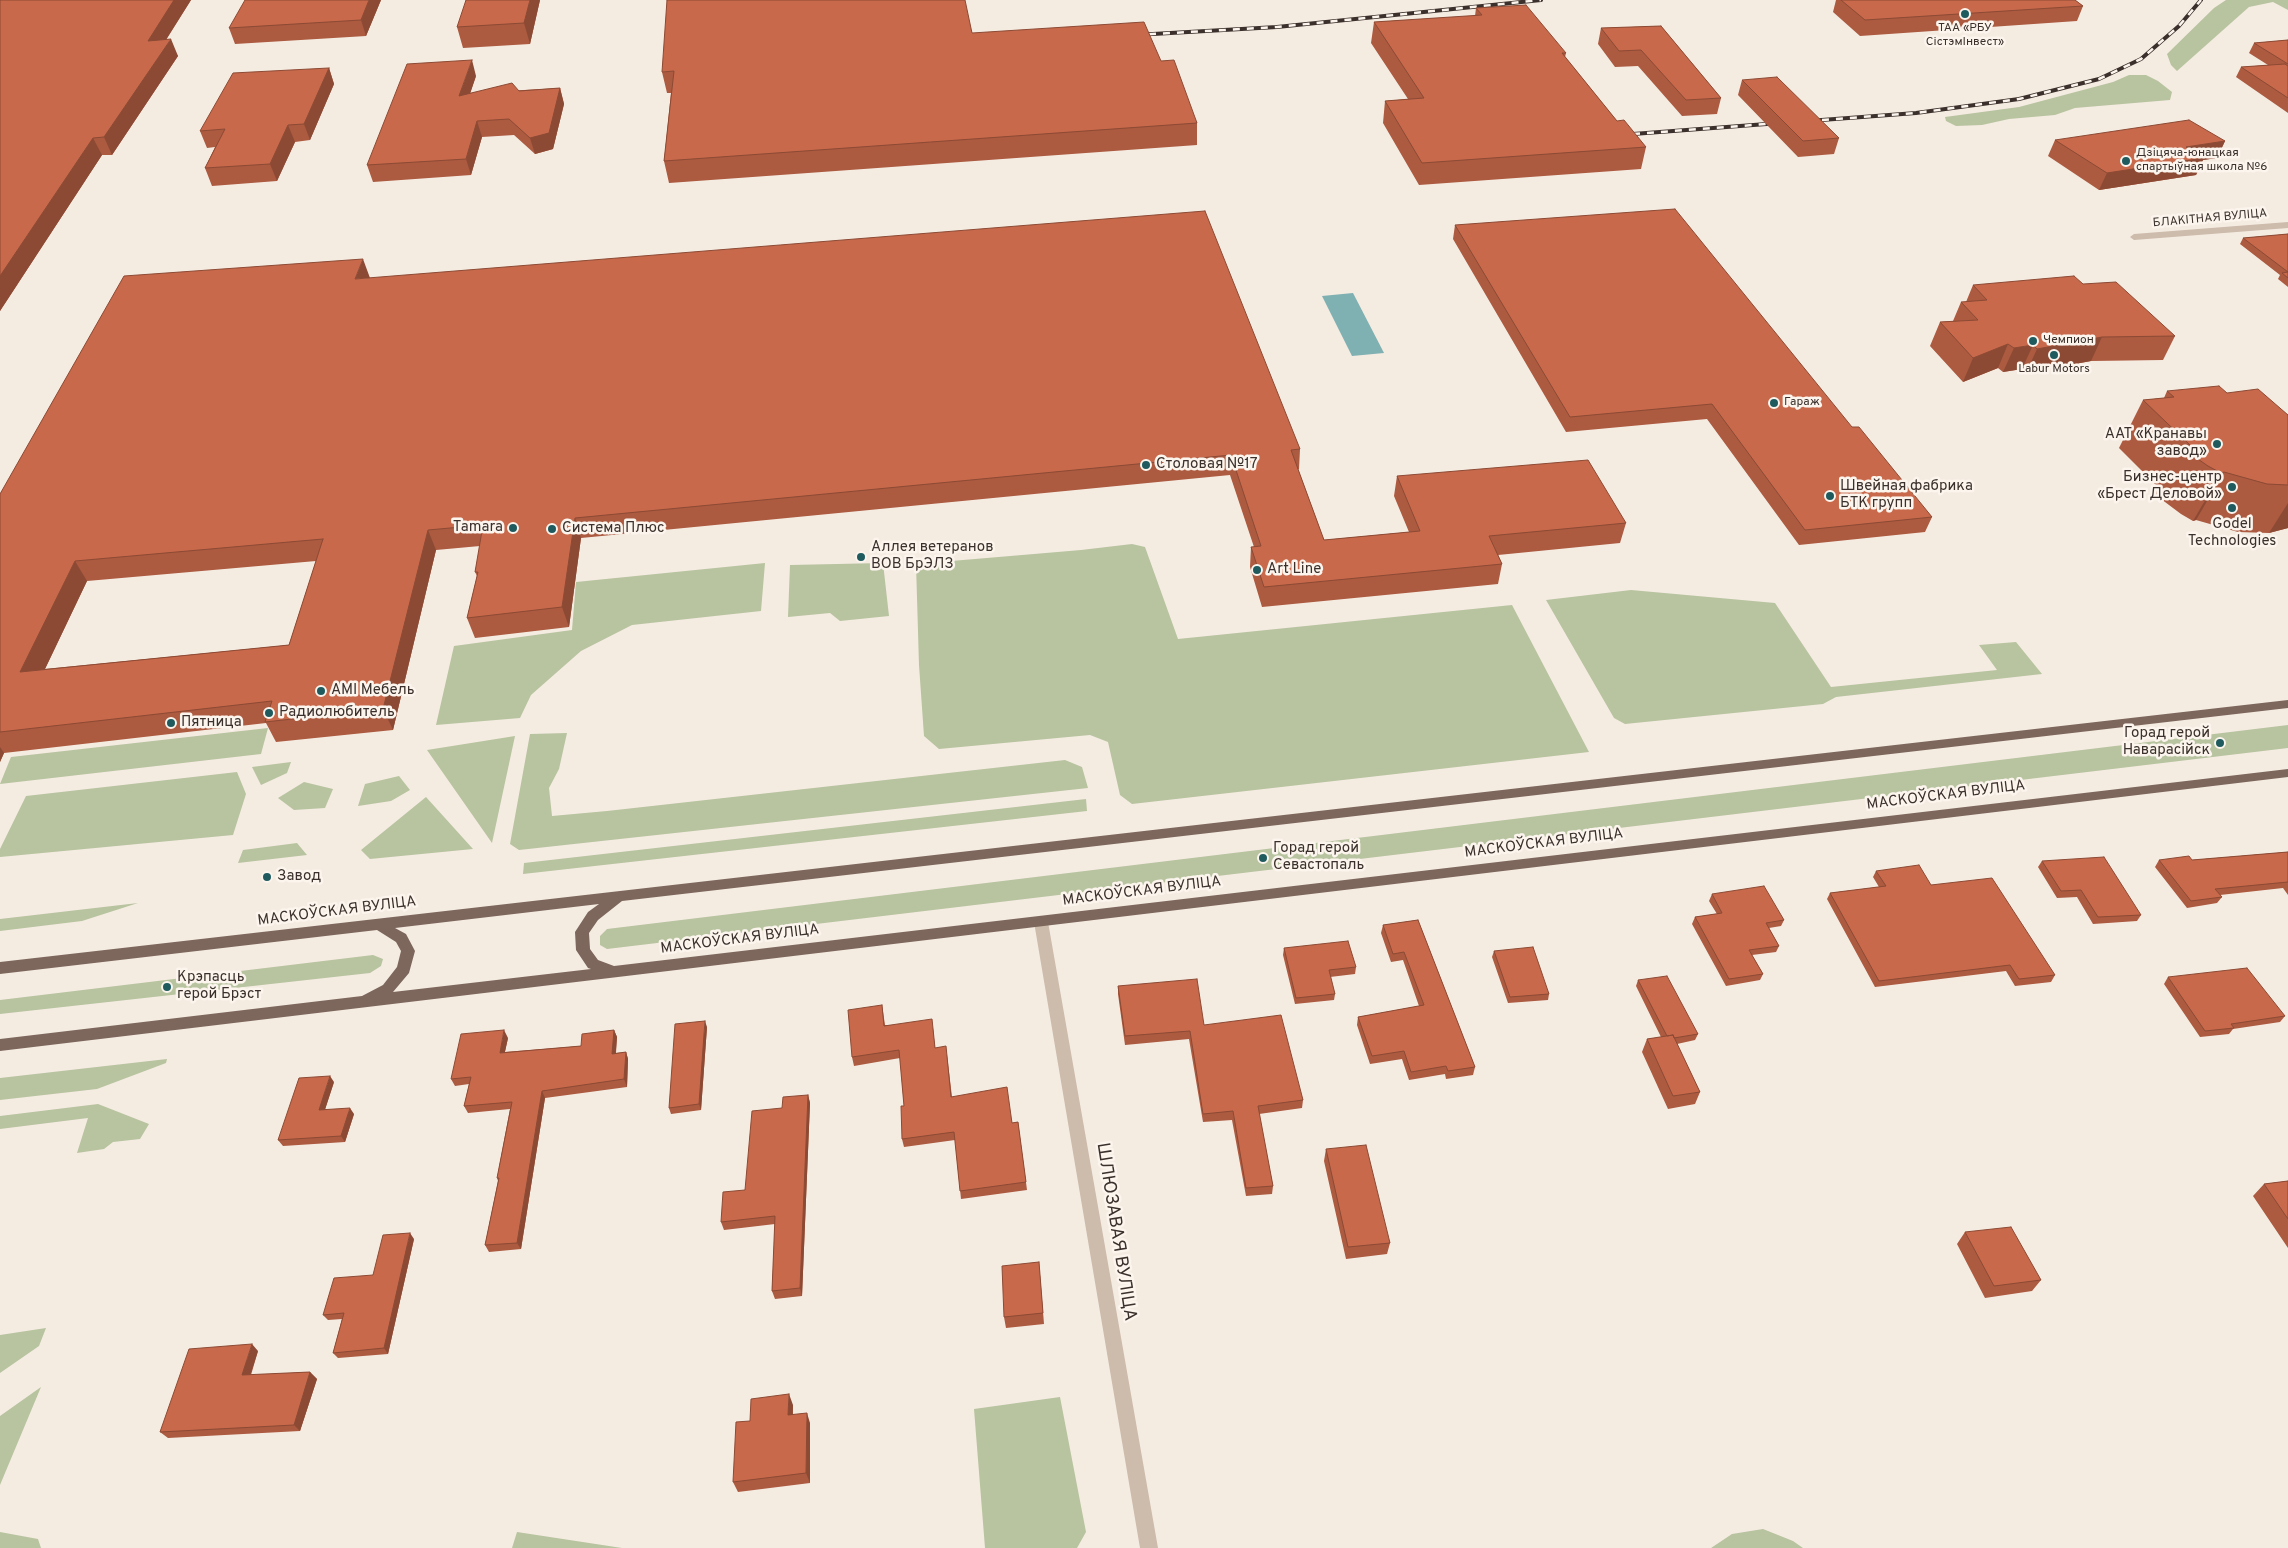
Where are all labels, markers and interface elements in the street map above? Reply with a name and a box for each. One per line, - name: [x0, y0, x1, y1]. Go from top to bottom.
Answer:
- marker: ТАА «РБУ СістэмІнвест»: [1959, 8, 1971, 20]
- place label: ТАА «РБУ СістэмІнвест»: [1926, 22, 2004, 50]
- place label: Дзіцяча-юнацкая спартыўная школа №6: [2136, 147, 2267, 175]
- marker: Дзіцяча-юнацкая спартыўная школа №6: [2120, 155, 2132, 167]
- street label: БЛАКІТНАЯ ВУЛІЦА: [2152, 207, 2268, 231]
- place label: Чемпион: [2043, 334, 2094, 348]
- marker: Чемпион: [2027, 335, 2039, 347]
- marker: Labur Motors: [2048, 349, 2060, 361]
- place label: Labur Motors: [2018, 363, 2090, 377]
- place label: Гараж: [1784, 396, 1820, 410]
- marker: Гараж: [1768, 397, 1780, 409]
- place label: ААТ «Кранавы завод»: [2105, 426, 2207, 461]
- marker: ААТ «Кранавы завод»: [2211, 438, 2223, 450]
- place label: Столовая №17: [1156, 456, 1258, 474]
- marker: Столовая №17: [1140, 459, 1152, 471]
- place label: Бизнес-центр «Брест Деловой»: [2097, 469, 2222, 504]
- place label: Швейная фабрика БТК групп: [1840, 478, 1973, 513]
- marker: Бизнес-центр «Брест Деловой»: [2226, 481, 2238, 493]
- marker: Швейная фабрика БТК групп: [1824, 490, 1836, 502]
- marker: Godel Technologies: [2226, 502, 2238, 514]
- place label: Godel Technologies: [2188, 516, 2276, 551]
- place label: Tamara: [453, 519, 503, 537]
- place label: Система Плюс: [562, 520, 665, 538]
- marker: Tamara: [507, 522, 519, 534]
- marker: Система Плюс: [546, 523, 558, 535]
- place label: Аллея ветеранов ВОВ БрЭЛЗ: [871, 539, 994, 574]
- marker: Аллея ветеранов ВОВ БрЭЛЗ: [855, 551, 867, 563]
- place label: Art Line: [1267, 561, 1321, 579]
- marker: Art Line: [1251, 564, 1263, 576]
- place label: AMI Мебель: [331, 682, 415, 700]
- marker: AMI Мебель: [315, 685, 327, 697]
- place label: Радиолюбитель: [279, 704, 395, 722]
- marker: Радиолюбитель: [263, 707, 275, 719]
- place label: Пятница: [181, 714, 242, 732]
- marker: Пятница: [165, 717, 177, 729]
- place label: Горад герой Наварасійск: [2123, 725, 2210, 760]
- marker: Горад герой Наварасійск: [2214, 737, 2226, 749]
- street label: МАСКОЎСКАЯ ВУЛІЦА: [1866, 777, 2026, 815]
- street label: МАСКОЎСКАЯ ВУЛІЦА: [1464, 825, 1624, 863]
- place label: Горад герой Севастопаль: [1273, 840, 1364, 875]
- marker: Горад герой Севастопаль: [1257, 852, 1269, 864]
- place label: Завод: [277, 868, 321, 886]
- marker: Завод: [261, 871, 273, 883]
- street label: МАСКОЎСКАЯ ВУЛІЦА: [1062, 873, 1222, 911]
- street label: МАСКОЎСКАЯ ВУЛІЦА: [257, 893, 417, 931]
- street label: МАСКОЎСКАЯ ВУЛІЦА: [660, 921, 820, 959]
- place label: Крэпасць герой Брэст: [177, 969, 261, 1004]
- marker: Крэпасць герой Брэст: [161, 981, 173, 993]
- street label: ШЛЮЗАВАЯ ВУЛІЦА: [1090, 1141, 1140, 1323]

